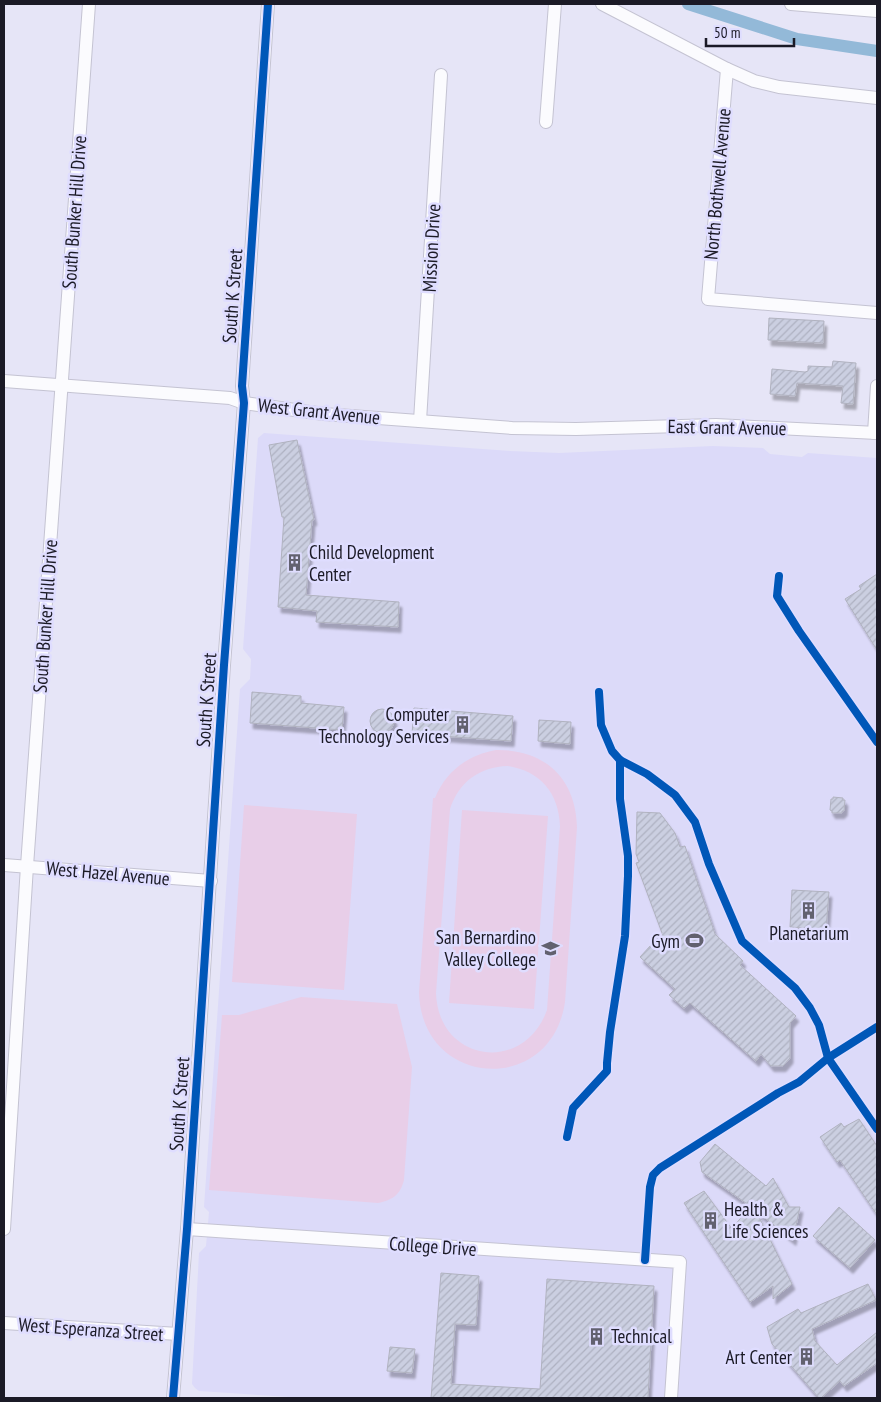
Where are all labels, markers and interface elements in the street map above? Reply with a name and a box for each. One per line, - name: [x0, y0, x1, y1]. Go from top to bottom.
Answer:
- scale bar: [706, 15, 794, 47]
- text: 50 m: [714, 23, 740, 42]
- street label: North Bothwell Avenue: [698, 107, 736, 261]
- street label: South Bunker Hill Drive: [57, 134, 91, 290]
- street label: Mission Drive: [417, 203, 445, 293]
- street label: South K Street: [217, 247, 247, 344]
- street label: West Grant Avenue: [257, 393, 382, 429]
- street label: East Grant Avenue: [667, 414, 787, 440]
- street label: South Bunker Hill Drive: [28, 538, 62, 694]
- place label: Child Development Center: [309, 540, 435, 586]
- building icon: Child Development Center: [285, 553, 305, 573]
- street label: South K Street: [191, 651, 221, 748]
- place label: Computer Technology Services: [318, 702, 450, 748]
- building icon: Computer Technology Services: [453, 715, 473, 735]
- street label: West Hazel Avenue: [45, 856, 171, 890]
- building icon: Planetarium: [799, 900, 819, 920]
- place label: Planetarium: [769, 921, 849, 945]
- place label: San Bernardino Valley College: [436, 925, 536, 971]
- place label: Gym: [651, 929, 680, 953]
- sports icon: Gym: [684, 931, 704, 951]
- school or university icon: San Bernardino Valley College: [540, 938, 560, 958]
- street label: South K Street: [164, 1055, 194, 1152]
- place label: Health & Life Sciences: [724, 1197, 809, 1243]
- building icon: Health & Life Sciences: [700, 1210, 720, 1230]
- street label: College Drive: [388, 1231, 478, 1261]
- street label: West Esperanza Street: [18, 1312, 165, 1346]
- place label: Technical: [611, 1324, 672, 1348]
- building icon: Technical: [587, 1326, 607, 1346]
- place label: Art Center: [726, 1345, 793, 1369]
- building icon: Art Center: [796, 1347, 816, 1367]

